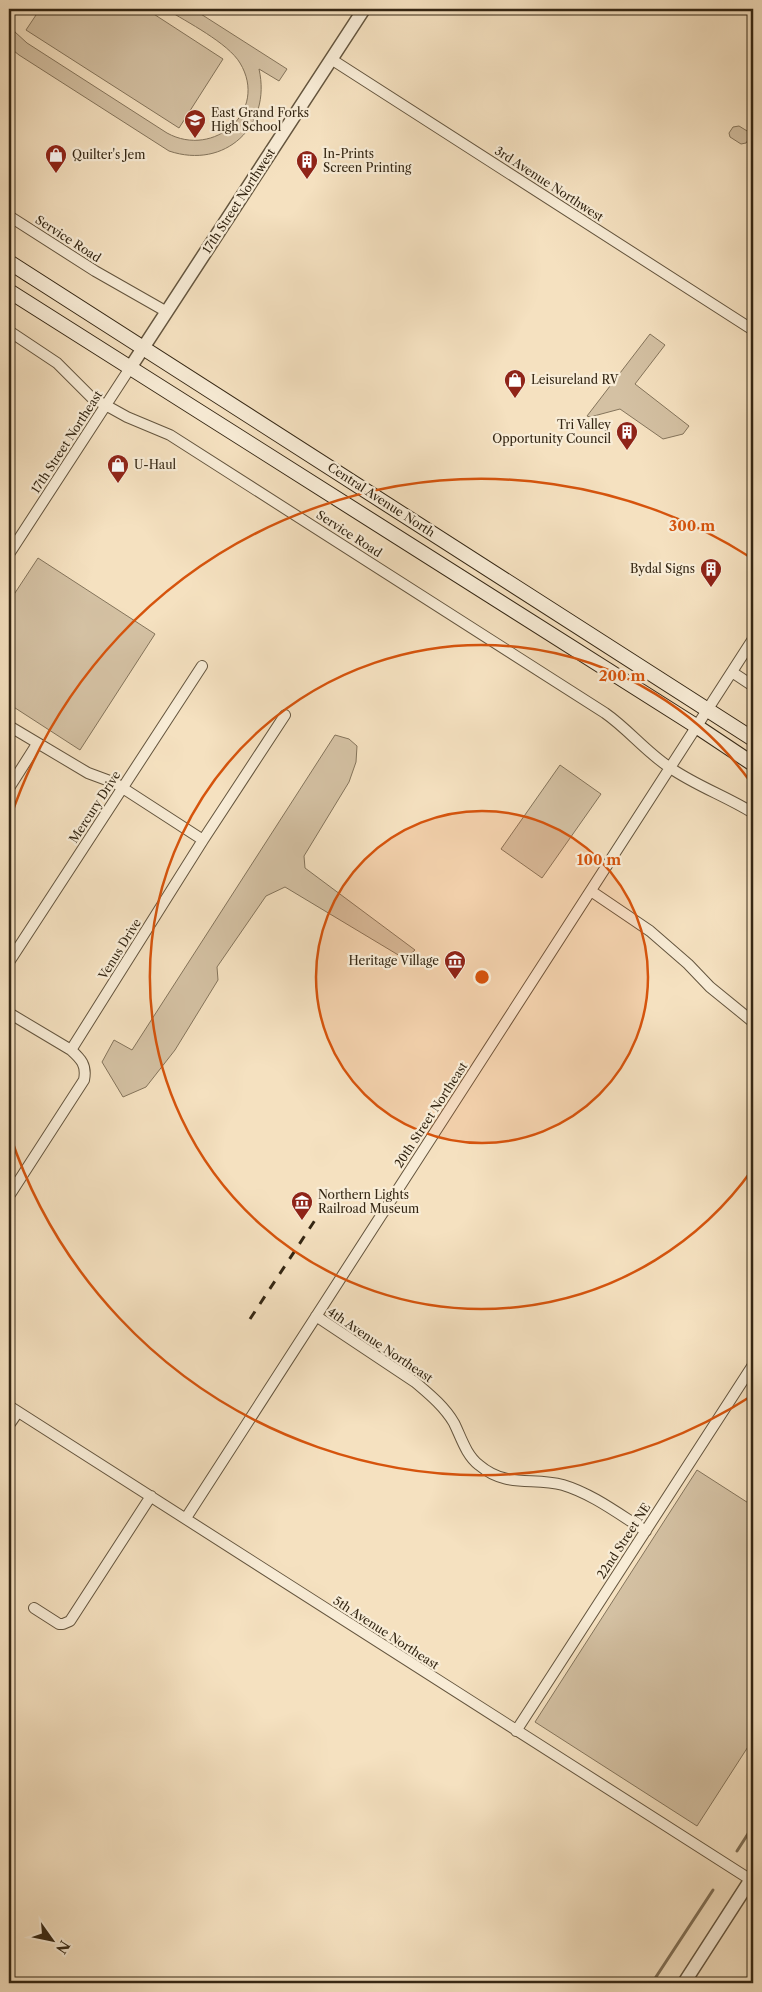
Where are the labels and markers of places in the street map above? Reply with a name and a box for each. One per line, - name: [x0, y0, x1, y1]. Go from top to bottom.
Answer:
- place label: East Grand Forks High School: [211, 105, 309, 134]
- school or university icon: East Grand Forks High School: [183, 108, 207, 139]
- shop icon: Quilter's Jem: [44, 143, 68, 174]
- place label: In-Prints Screen Printing: [323, 146, 412, 175]
- place label: Quilter's Jem: [72, 147, 146, 162]
- building icon: In-Prints Screen Printing: [295, 149, 319, 180]
- shop icon: Leisureland RV: [503, 368, 527, 399]
- place label: Leisureland RV: [531, 372, 619, 387]
- place label: Tri Valley Opportunity Council: [492, 417, 611, 446]
- building icon: Tri Valley Opportunity Council: [615, 420, 639, 451]
- shop icon: U-Haul: [106, 453, 130, 484]
- place label: U-Haul: [134, 457, 177, 472]
- building icon: Bydal Signs: [699, 557, 723, 588]
- place label: Bydal Signs: [630, 561, 695, 576]
- museum icon: Heritage Village: [443, 949, 467, 980]
- place label: Heritage Village: [348, 953, 439, 968]
- centre of rings: [473, 968, 491, 986]
- place label: Northern Lights Railroad Museum: [318, 1187, 419, 1216]
- museum icon: Northern Lights Railroad Museum: [290, 1190, 314, 1221]

